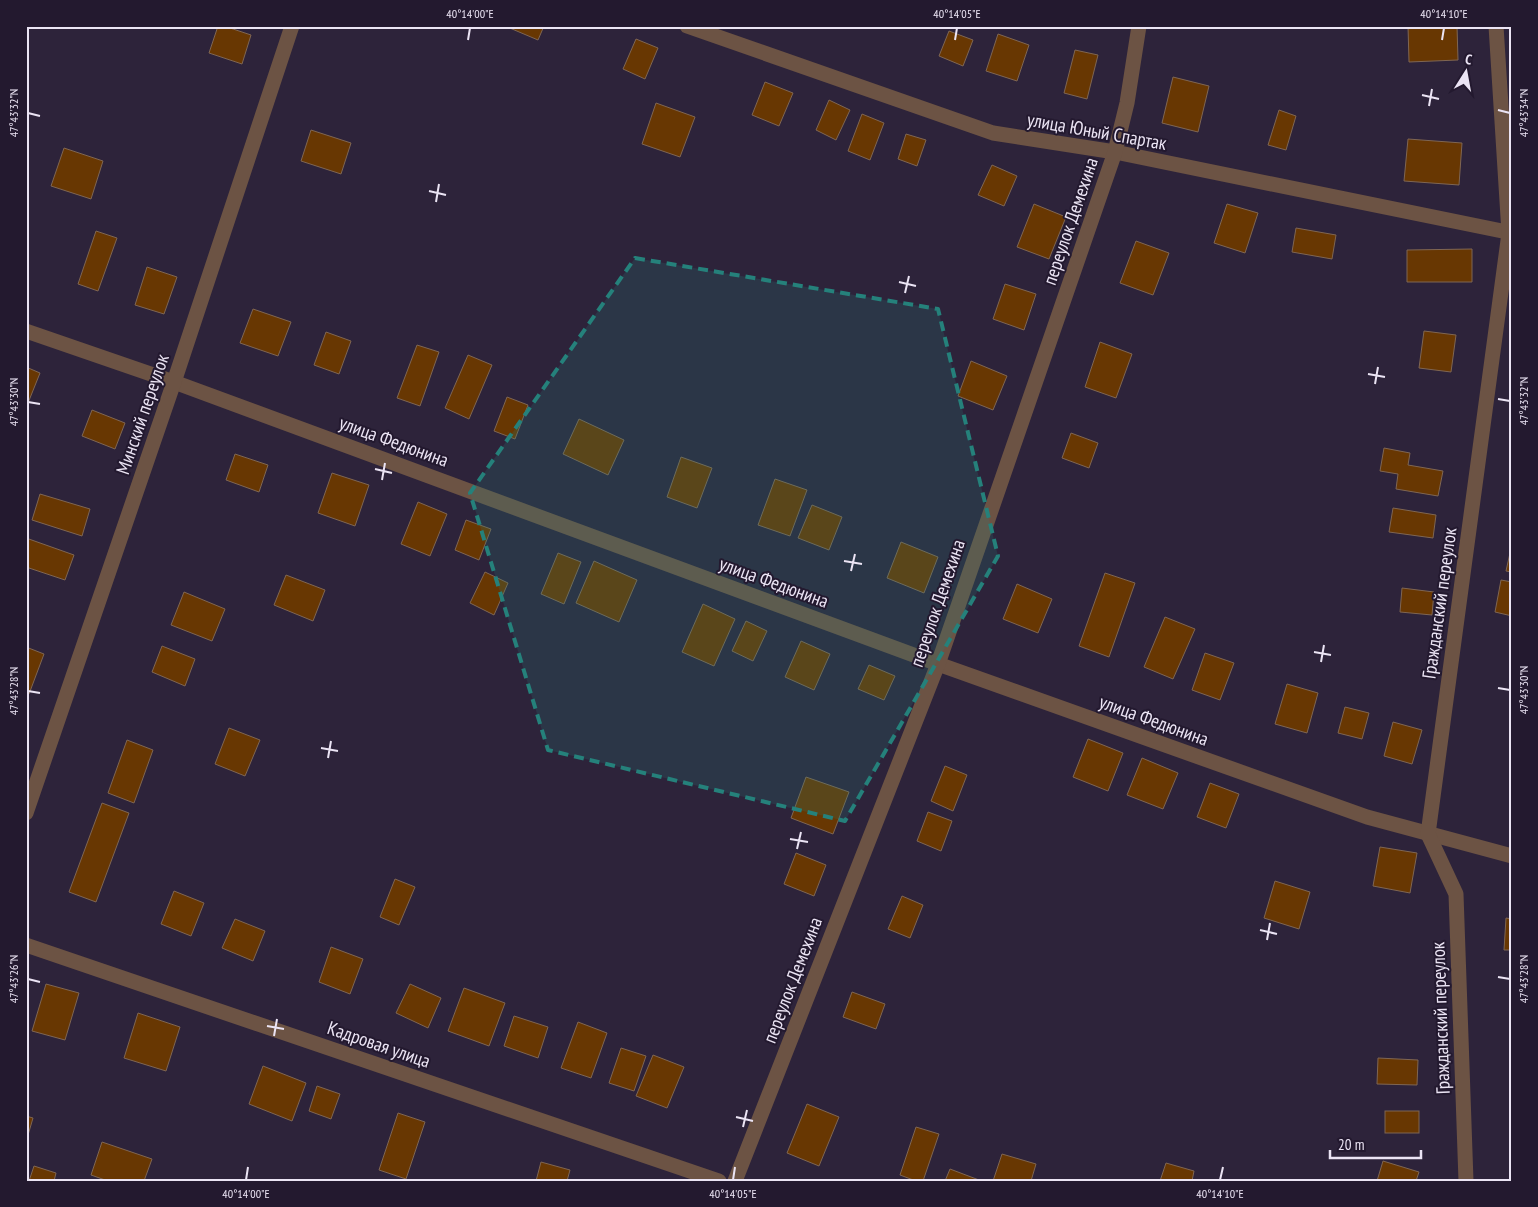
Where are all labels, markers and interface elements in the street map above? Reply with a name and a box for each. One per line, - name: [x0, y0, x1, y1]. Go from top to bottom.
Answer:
- text: 40°14'00"E: [446, 6, 494, 21]
- text: 40°14'05"E: [933, 6, 981, 21]
- text: 40°14'10"E: [1420, 6, 1468, 21]
- north arrow: [1440, 48, 1490, 98]
- text: С: [1464, 50, 1474, 69]
- text: 47°43'32"N: [6, 89, 21, 137]
- text: 47°43'34"N: [1516, 89, 1531, 137]
- street label: улица Юный Спартак: [1025, 107, 1169, 155]
- street label: переулок Демехина: [1037, 154, 1103, 288]
- street label: Минский переулок: [110, 350, 174, 477]
- text: 47°43'32"N: [1516, 377, 1531, 425]
- text: 47°43'30"N: [6, 378, 21, 426]
- street label: улица Федюнина: [336, 410, 452, 472]
- street label: Гражданский переулок: [1417, 525, 1462, 680]
- street label: переулок Демехина: [904, 536, 970, 670]
- street label: улица Федюнина: [716, 551, 832, 613]
- text: 47°43'30"N: [1516, 666, 1531, 714]
- text: 47°43'28"N: [6, 667, 21, 715]
- street label: улица Федюнина: [1096, 689, 1212, 751]
- street label: переулок Демехина: [757, 914, 827, 1046]
- street label: Гражданский переулок: [1425, 941, 1455, 1095]
- text: 47°43'26"N: [6, 955, 21, 1003]
- text: 47°43'28"N: [1516, 955, 1531, 1003]
- street label: Кадровая улица: [324, 1015, 434, 1073]
- scale bar: [1330, 1127, 1422, 1159]
- text: 20 m: [1338, 1135, 1364, 1154]
- text: 40°14'00"E: [222, 1186, 270, 1201]
- text: 40°14'05"E: [709, 1186, 757, 1201]
- text: 40°14'10"E: [1196, 1186, 1244, 1201]

